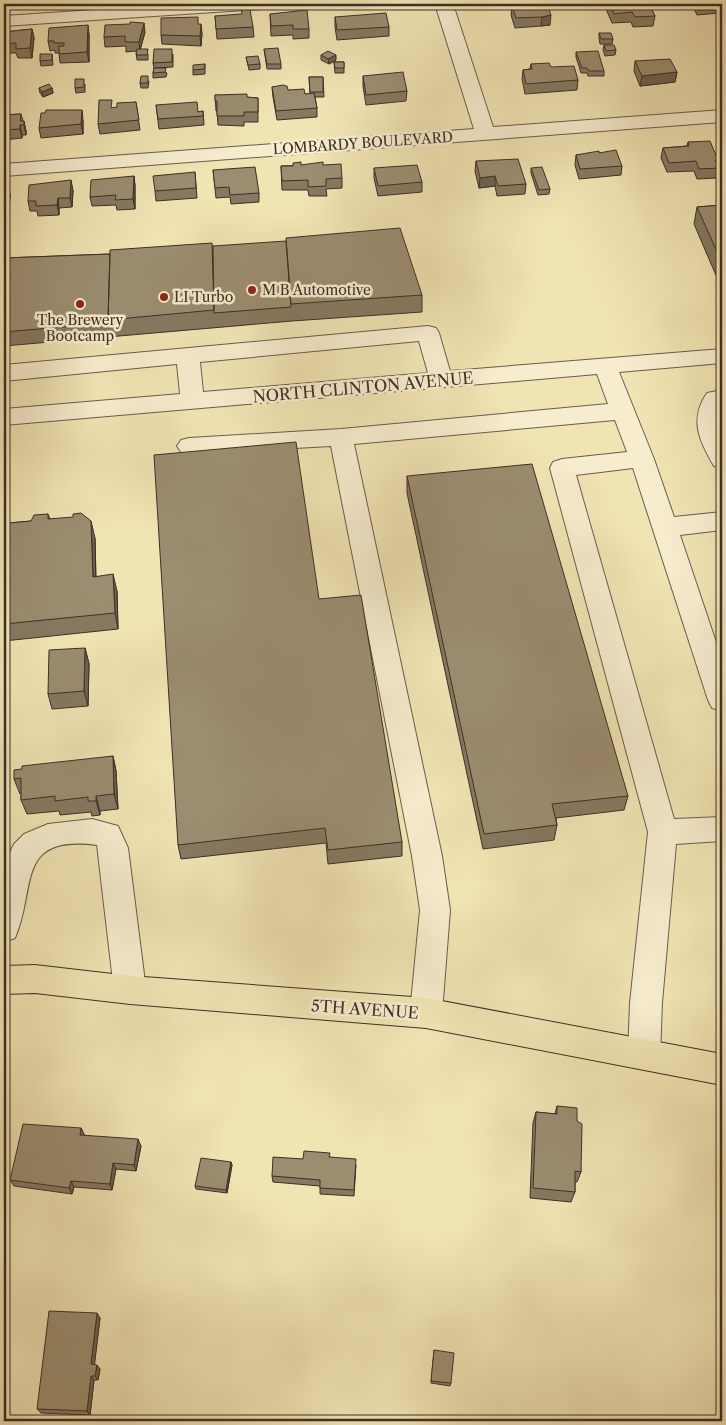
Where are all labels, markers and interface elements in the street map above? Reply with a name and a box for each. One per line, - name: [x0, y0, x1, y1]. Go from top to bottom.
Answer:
- street label: LOMBARDY BOULEVARD: [272, 128, 454, 158]
- place label: M B Automotive: [262, 281, 371, 299]
- marker: M B Automotive: [246, 284, 258, 296]
- place label: LI Turbo: [174, 288, 233, 306]
- marker: LI Turbo: [158, 291, 170, 303]
- marker: The Brewery Bootcamp: [74, 298, 86, 310]
- place label: The Brewery Bootcamp: [37, 311, 124, 345]
- street label: NORTH CLINTON AVENUE: [252, 367, 474, 407]
- street label: 5TH AVENUE: [311, 995, 419, 1023]

